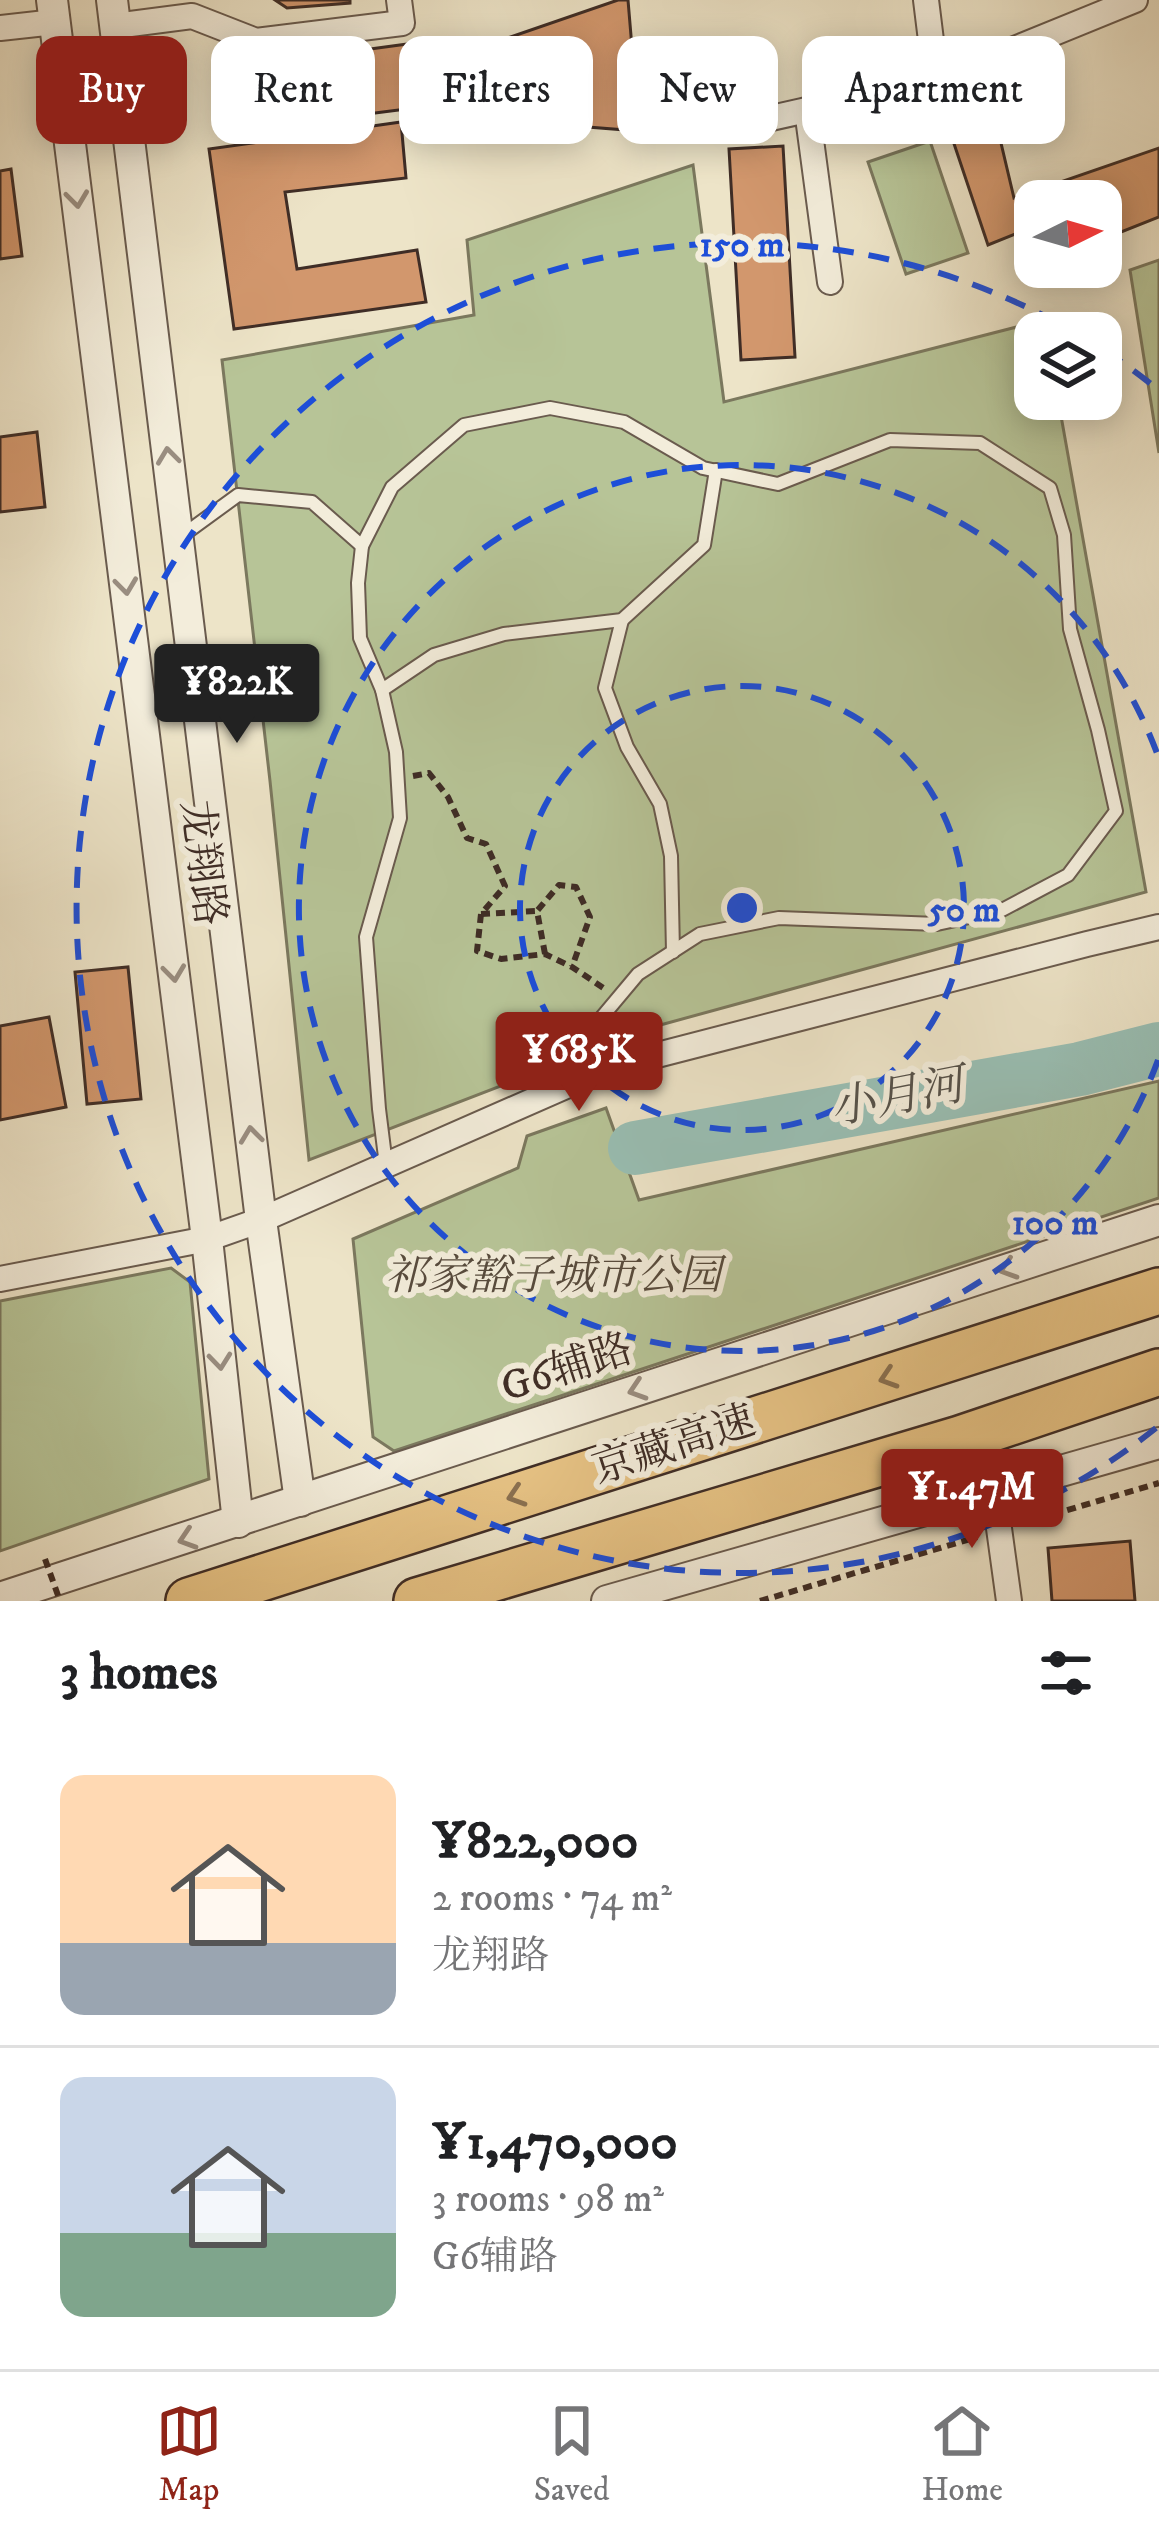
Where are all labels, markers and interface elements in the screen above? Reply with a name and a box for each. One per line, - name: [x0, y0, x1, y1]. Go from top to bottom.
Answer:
- chip: Buy: [36, 36, 187, 144]
- chip: Rent: [211, 36, 375, 144]
- chip: Filters: [399, 36, 593, 144]
- chip: New: [617, 36, 778, 144]
- chip: Apartment: [802, 36, 1065, 144]
- north arrow: [1014, 180, 1122, 288]
- map controls: [1014, 180, 1122, 420]
- one-way arrow: [63, 190, 89, 209]
- text: 150 m: [699, 223, 785, 268]
- button: layers: [1014, 312, 1122, 420]
- one-way arrow: [156, 446, 182, 466]
- one-way arrow: [112, 577, 138, 596]
- pin: ¥822K: [153, 644, 321, 746]
- text: ¥822K: [181, 658, 293, 707]
- street label: 龙翔路: [169, 797, 235, 929]
- centre of rings: [721, 887, 763, 929]
- text: 50 m: [927, 888, 1000, 933]
- one-way arrow: [160, 964, 186, 983]
- pin: ¥685K: [495, 1012, 663, 1114]
- text: ¥685K: [523, 1026, 635, 1075]
- water label: 小月河: [825, 1056, 975, 1138]
- one-way arrow: [239, 1125, 265, 1145]
- text: 100 m: [1012, 1201, 1098, 1246]
- park label: 祁家豁子城市公园: [385, 1251, 727, 1303]
- one-way arrow: [998, 1255, 1019, 1280]
- street label: G6辅路: [495, 1323, 639, 1415]
- one-way arrow: [207, 1351, 233, 1371]
- one-way arrow: [878, 1363, 899, 1388]
- one-way arrow: [627, 1376, 648, 1401]
- street label: 京藏高速: [586, 1395, 762, 1497]
- pin: ¥1.47M: [874, 1449, 1070, 1551]
- text: ¥1.47M: [908, 1463, 1036, 1512]
- one-way arrow: [506, 1482, 527, 1507]
- one-way arrow: [177, 1524, 198, 1549]
- icon: filters: [1033, 1640, 1099, 1706]
- text: 3 homes: [60, 1641, 218, 1705]
- text: ¥822,000: [432, 1810, 638, 1874]
- icon: home: [156, 1823, 300, 1967]
- text: 2 rooms · 74 m²: [432, 1874, 672, 1923]
- text: 龙翔路: [432, 1932, 549, 1981]
- text: ¥1,470,000: [432, 2111, 678, 2175]
- icon: home: [156, 2125, 300, 2269]
- text: 3 rooms · 98 m²: [432, 2175, 664, 2224]
- text: G6辅路: [432, 2233, 558, 2282]
- tab: Map: [156, 2398, 222, 2511]
- tab: Saved: [534, 2398, 610, 2511]
- tab: Home: [921, 2398, 1003, 2511]

